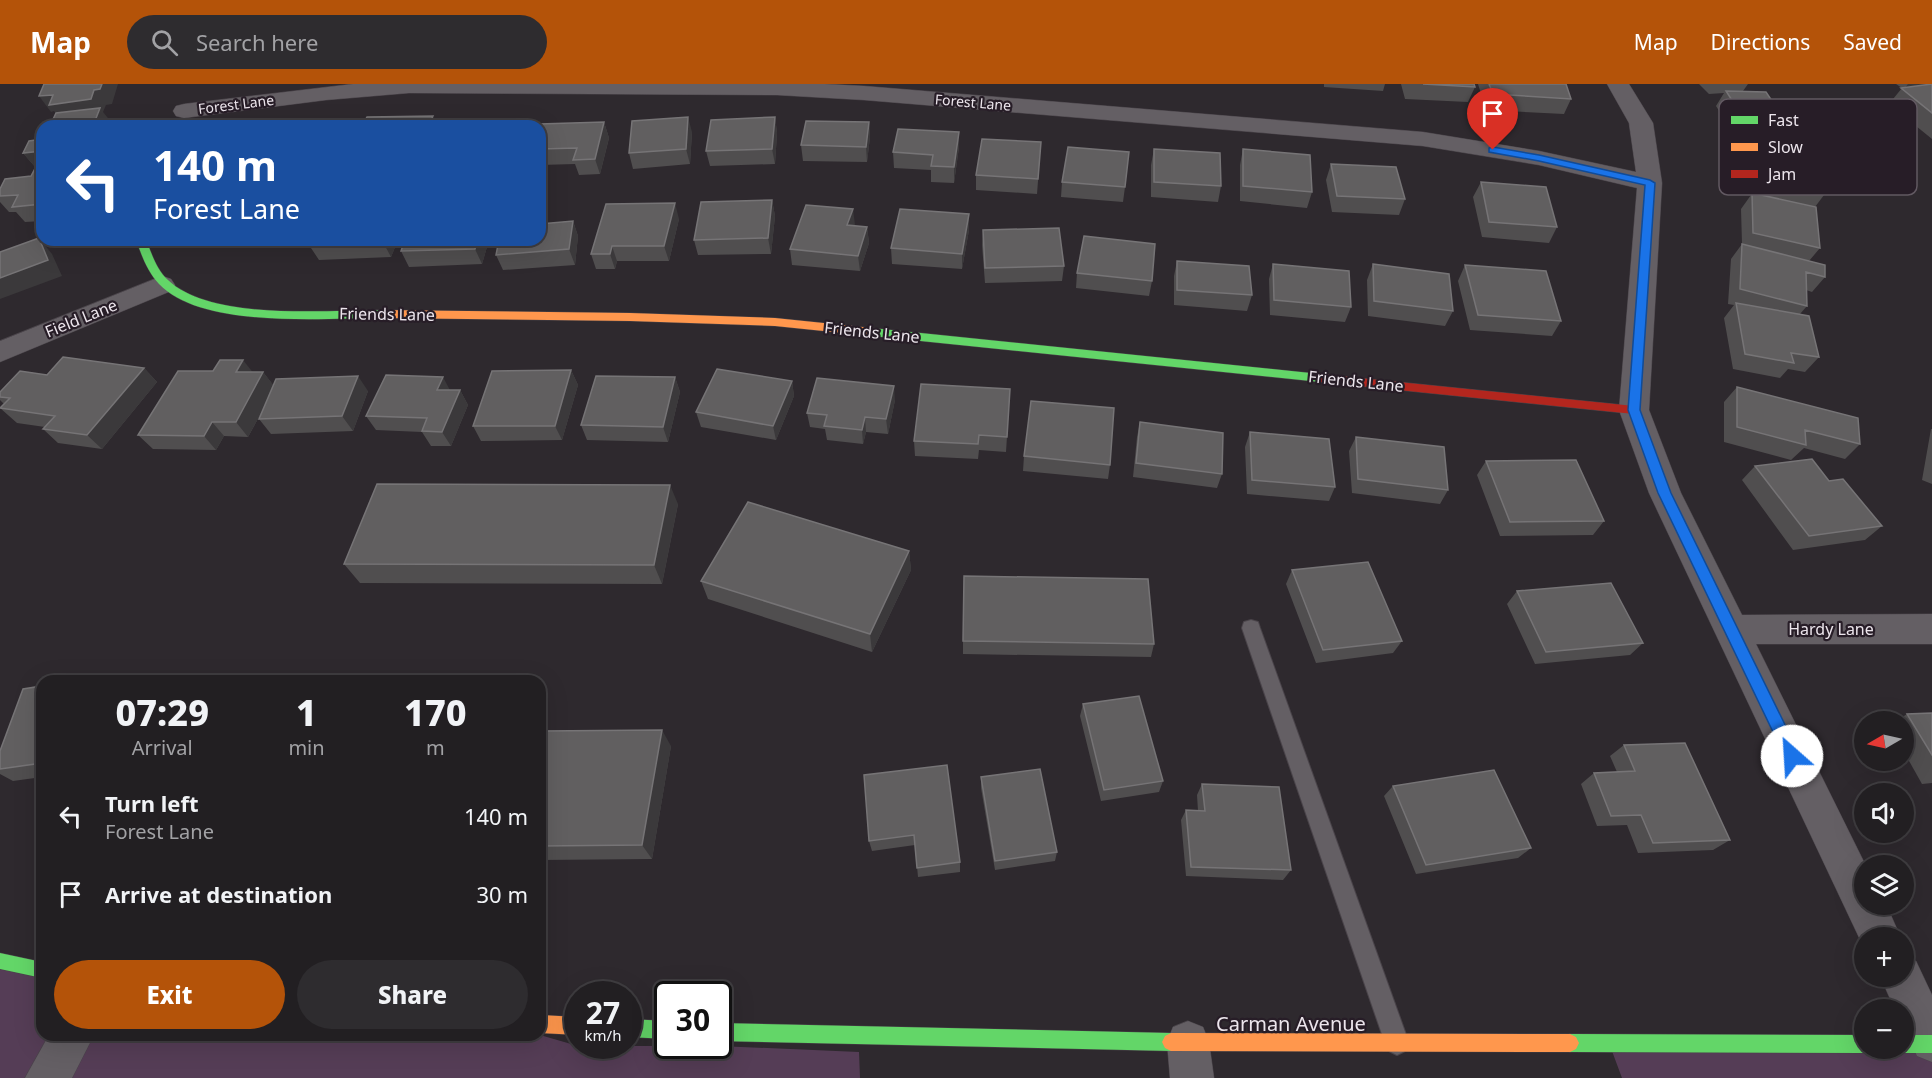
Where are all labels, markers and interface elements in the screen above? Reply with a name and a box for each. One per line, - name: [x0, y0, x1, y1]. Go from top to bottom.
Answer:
- search box: [127, 15, 547, 69]
- text: Map: [30, 23, 91, 61]
- icon: search: [148, 26, 181, 59]
- text: Search here: [196, 27, 318, 57]
- text: Map: [1634, 28, 1678, 56]
- text: Directions: [1711, 28, 1810, 56]
- text: Saved: [1843, 28, 1902, 56]
- pin: [1467, 88, 1518, 150]
- street label: Forest Lane: [934, 89, 1012, 115]
- street label: Forest Lane: [197, 90, 275, 118]
- icon: arrive: [1476, 97, 1509, 130]
- legend: [1719, 99, 1917, 195]
- text: Fast: [1768, 109, 1799, 131]
- text: 140 m: [153, 136, 277, 193]
- text: Slow: [1768, 136, 1803, 158]
- icon: left: [54, 144, 132, 222]
- text: Jam: [1766, 163, 1796, 185]
- text: Forest Lane: [153, 190, 300, 227]
- street label: Field Lane: [42, 294, 120, 342]
- street label: Friends Lane: [339, 302, 435, 326]
- street label: Friends Lane: [823, 316, 921, 348]
- street label: Friends Lane: [1307, 365, 1405, 397]
- street label: Hardy Lane: [1788, 618, 1874, 640]
- text: 07:29: [115, 688, 209, 737]
- text: 1: [296, 688, 317, 737]
- text: 170: [404, 688, 467, 737]
- north arrow: [1854, 711, 1914, 771]
- map controls: [1854, 711, 1914, 1059]
- position arrow: [1760, 724, 1824, 788]
- text: Arrival: [132, 734, 193, 761]
- text: min: [288, 734, 325, 761]
- text: m: [426, 734, 445, 761]
- button: sound: [1854, 783, 1914, 843]
- text: Turn left: [105, 788, 199, 818]
- icon: left: [54, 800, 87, 833]
- text: 140 m: [464, 801, 528, 831]
- text: Forest Lane: [105, 818, 214, 845]
- button: layers: [1854, 855, 1914, 915]
- icon: arrive: [54, 878, 87, 911]
- text: Arrive at destination: [105, 879, 332, 909]
- text: 30 m: [477, 879, 528, 909]
- button: +: [1854, 927, 1914, 987]
- button: Exit: [54, 960, 285, 1029]
- button: Share: [297, 960, 528, 1029]
- speed limit sign: 30: [654, 981, 732, 1059]
- text: 27: [586, 992, 620, 1033]
- button: −: [1854, 999, 1914, 1059]
- street label: Carman Avenue: [1216, 1010, 1366, 1037]
- text: km/h: [585, 1025, 621, 1045]

